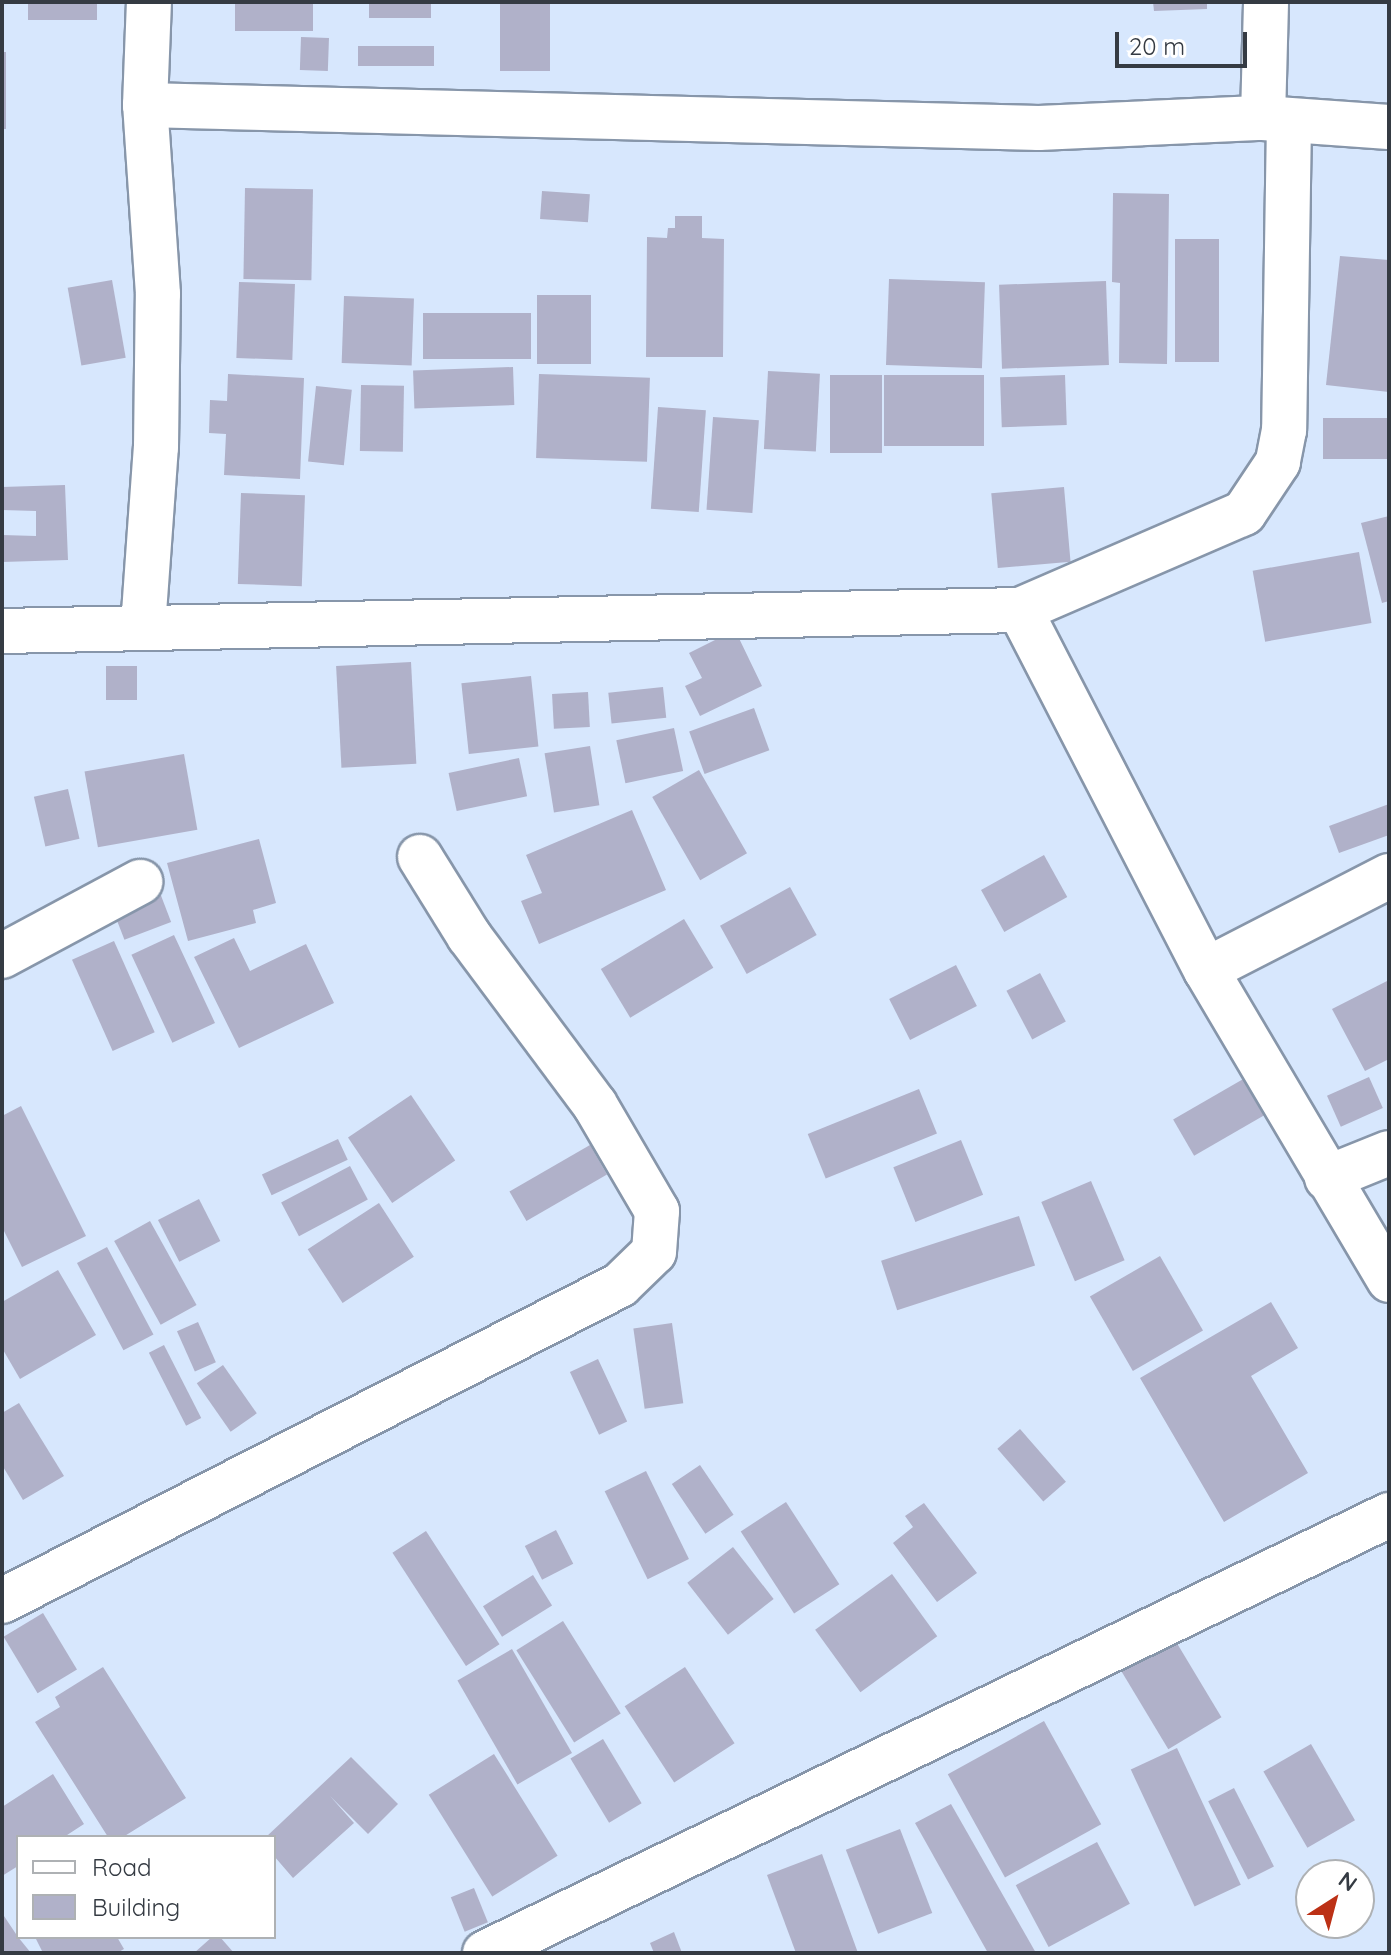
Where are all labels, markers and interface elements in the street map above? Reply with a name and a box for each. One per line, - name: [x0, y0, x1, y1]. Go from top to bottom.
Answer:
- scale bar: [1119, 16, 1251, 66]
- text: 20 m: [1129, 31, 1185, 61]
- legend: [16, 1835, 276, 1939]
- text: Road: [92, 1852, 152, 1882]
- north arrow: [1295, 1859, 1375, 1939]
- text: N: [1333, 1865, 1363, 1897]
- text: Building: [92, 1892, 180, 1922]

